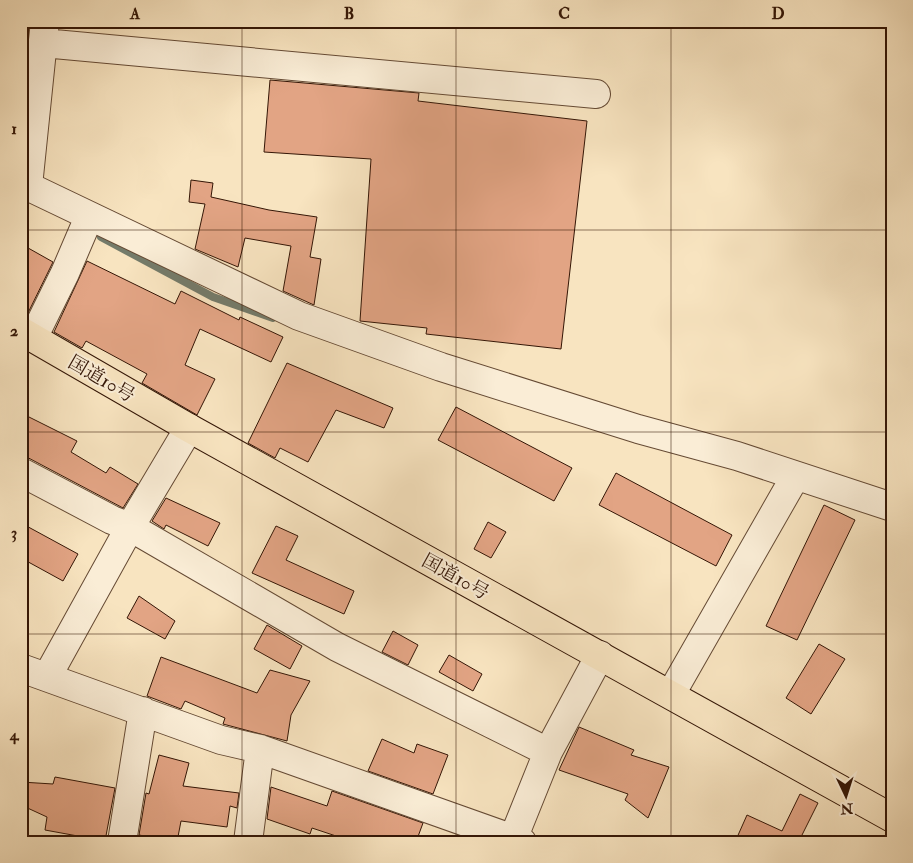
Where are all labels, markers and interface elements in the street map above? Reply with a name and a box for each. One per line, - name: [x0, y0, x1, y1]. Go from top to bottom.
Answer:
- text: A: [129, 4, 141, 24]
- text: B: [344, 4, 354, 24]
- text: C: [558, 4, 570, 24]
- text: D: [771, 4, 785, 24]
- text: 1: [11, 119, 17, 139]
- text: 2: [10, 321, 18, 341]
- street label: 国道10号: [64, 350, 139, 408]
- text: 3: [11, 523, 17, 543]
- street label: 国道10号: [418, 549, 493, 605]
- text: 4: [9, 725, 20, 745]
- north arrow: [820, 770, 870, 820]
- text: N: [840, 799, 855, 817]

